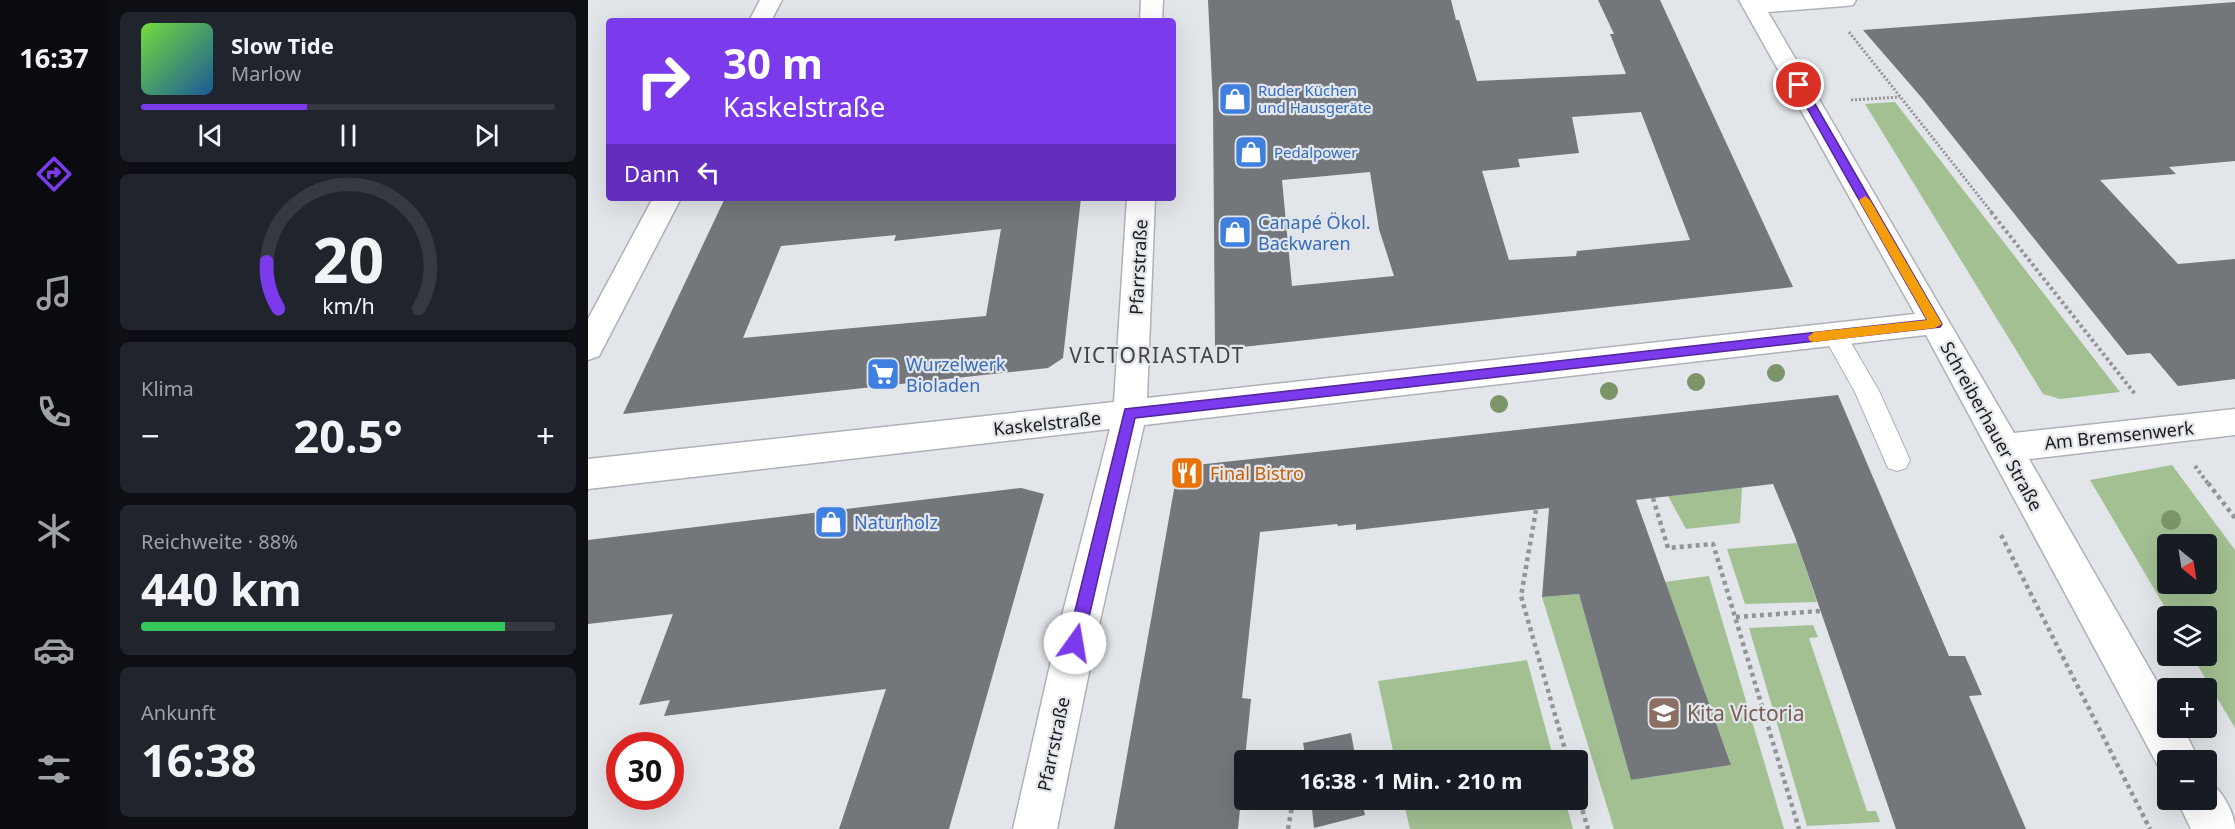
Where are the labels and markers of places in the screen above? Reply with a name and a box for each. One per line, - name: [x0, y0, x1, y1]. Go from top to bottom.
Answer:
- pin: [1773, 59, 1824, 110]
- place label: Ruder Küchen und Hausgeräte: [1258, 80, 1372, 117]
- shop icon: Ruder Küchen und Hausgeräte: [1217, 81, 1253, 117]
- shop icon: Pedalpower: [1233, 134, 1269, 170]
- place label: Pedalpower: [1274, 142, 1358, 162]
- place label: Canapé Ökol. Backwaren: [1258, 210, 1371, 255]
- shop icon: Canapé Ökol. Backwaren: [1217, 214, 1253, 250]
- place label: Wurzelwerk Bioladen: [906, 352, 1006, 397]
- supermarket icon: Wurzelwerk Bioladen: [865, 356, 901, 392]
- restaurant icon: Final Bistro: [1169, 455, 1205, 491]
- place label: Final Bistro: [1210, 461, 1304, 485]
- shop icon: Naturholz: [813, 504, 849, 540]
- place label: Naturholz: [854, 510, 938, 534]
- school or university icon: Kita Victoria: [1646, 695, 1682, 731]
- place label: Kita Victoria: [1687, 699, 1805, 727]

